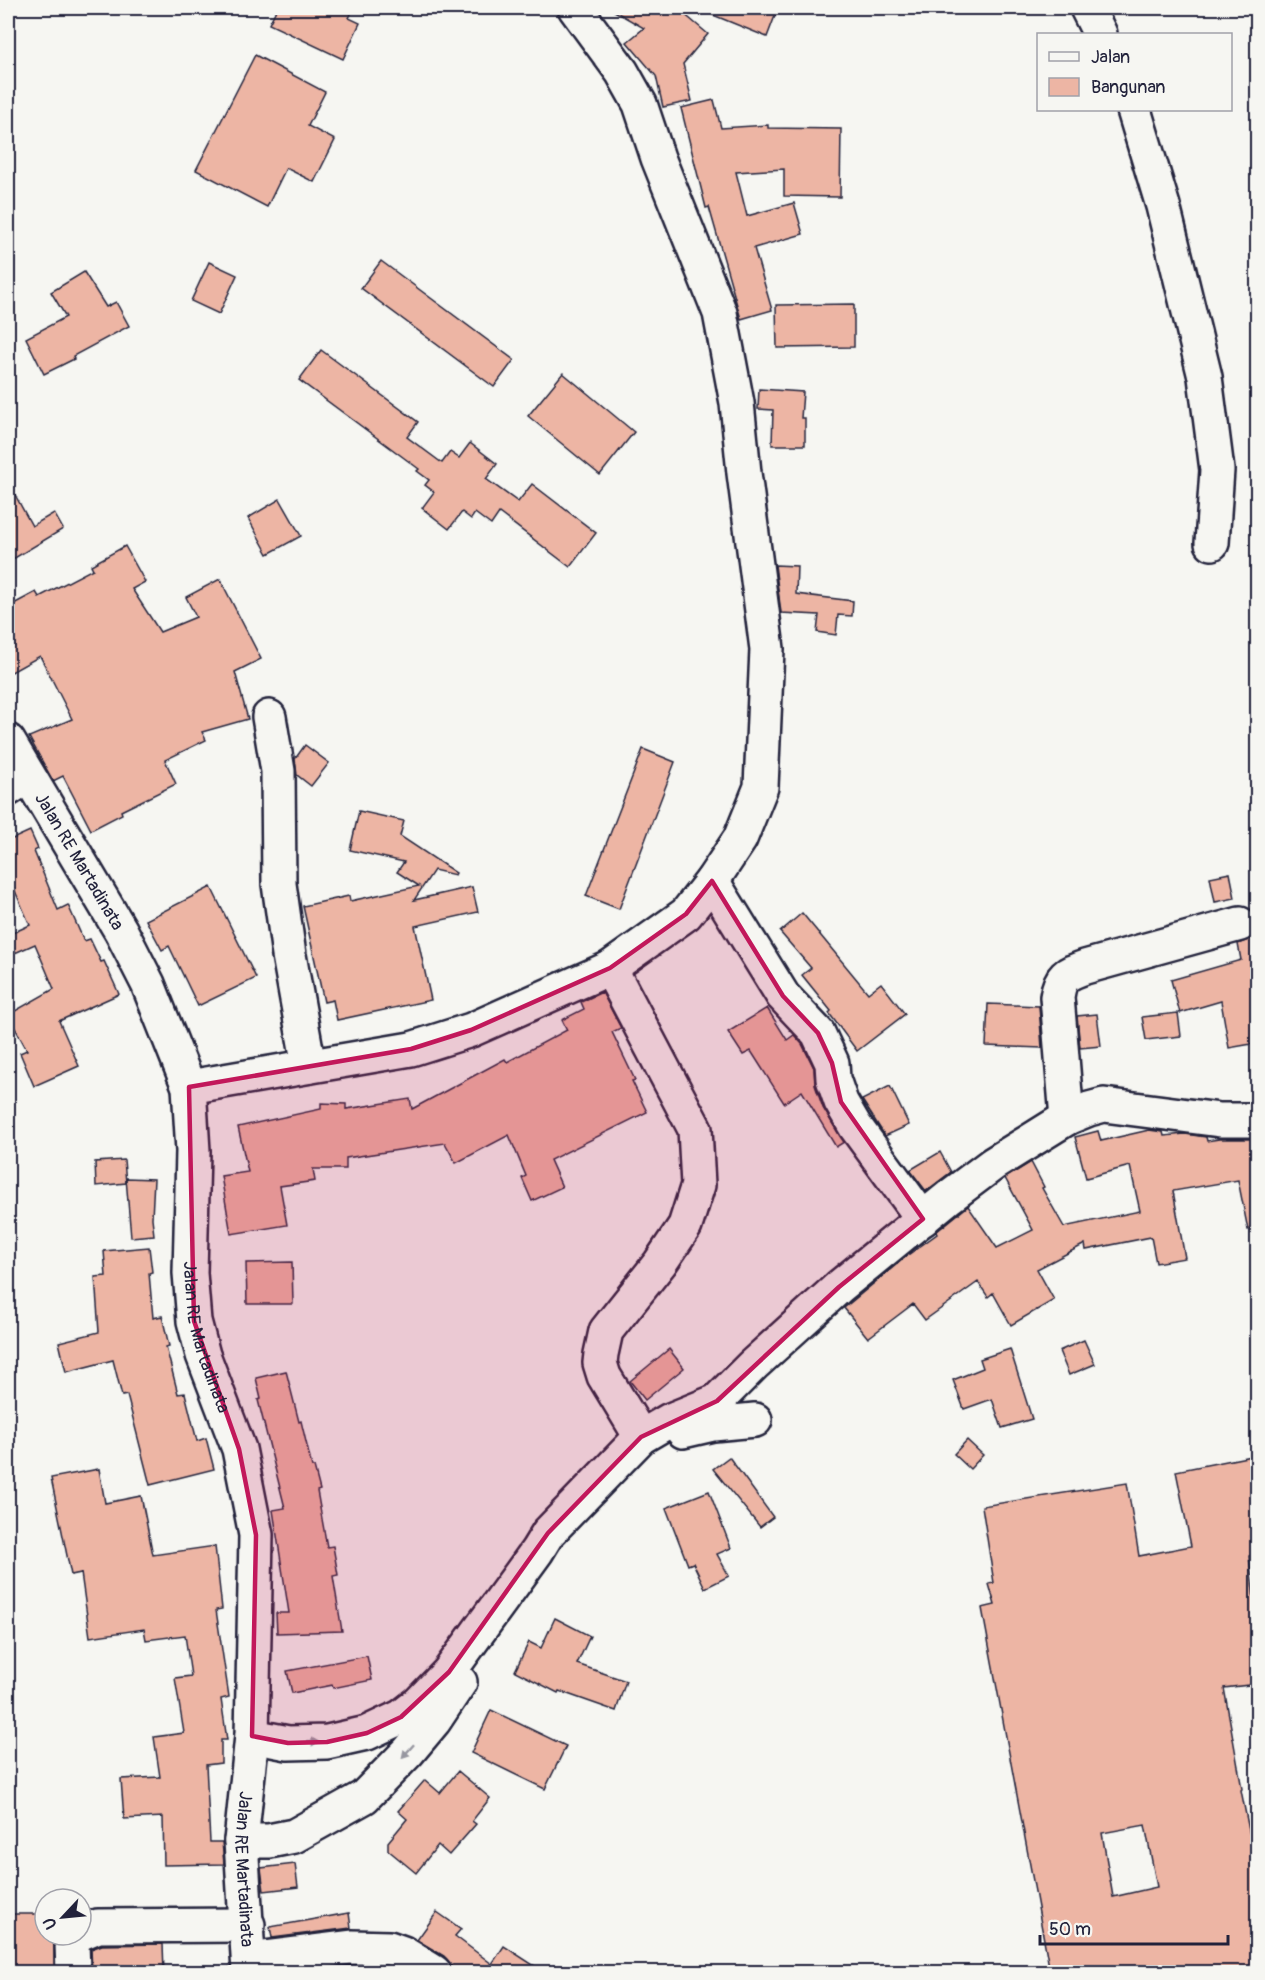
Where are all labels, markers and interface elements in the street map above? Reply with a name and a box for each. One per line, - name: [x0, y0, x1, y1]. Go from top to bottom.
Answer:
- legend: [1037, 33, 1232, 111]
- text: Jalan: [1091, 46, 1130, 69]
- text: Bangunan: [1091, 76, 1166, 99]
- street label: Jalan RE Martadinata: [29, 789, 129, 934]
- street label: Jalan RE Martadinata: [178, 1261, 235, 1416]
- one-way arrow: [301, 1738, 320, 1747]
- one-way arrow: [402, 1743, 415, 1758]
- street label: Jalan RE Martadinata: [229, 1790, 258, 1948]
- north arrow: [33, 1887, 93, 1947]
- scale bar: [1040, 1908, 1228, 1946]
- text: U: [39, 1914, 62, 1932]
- text: 50 m: [1049, 1918, 1091, 1941]

